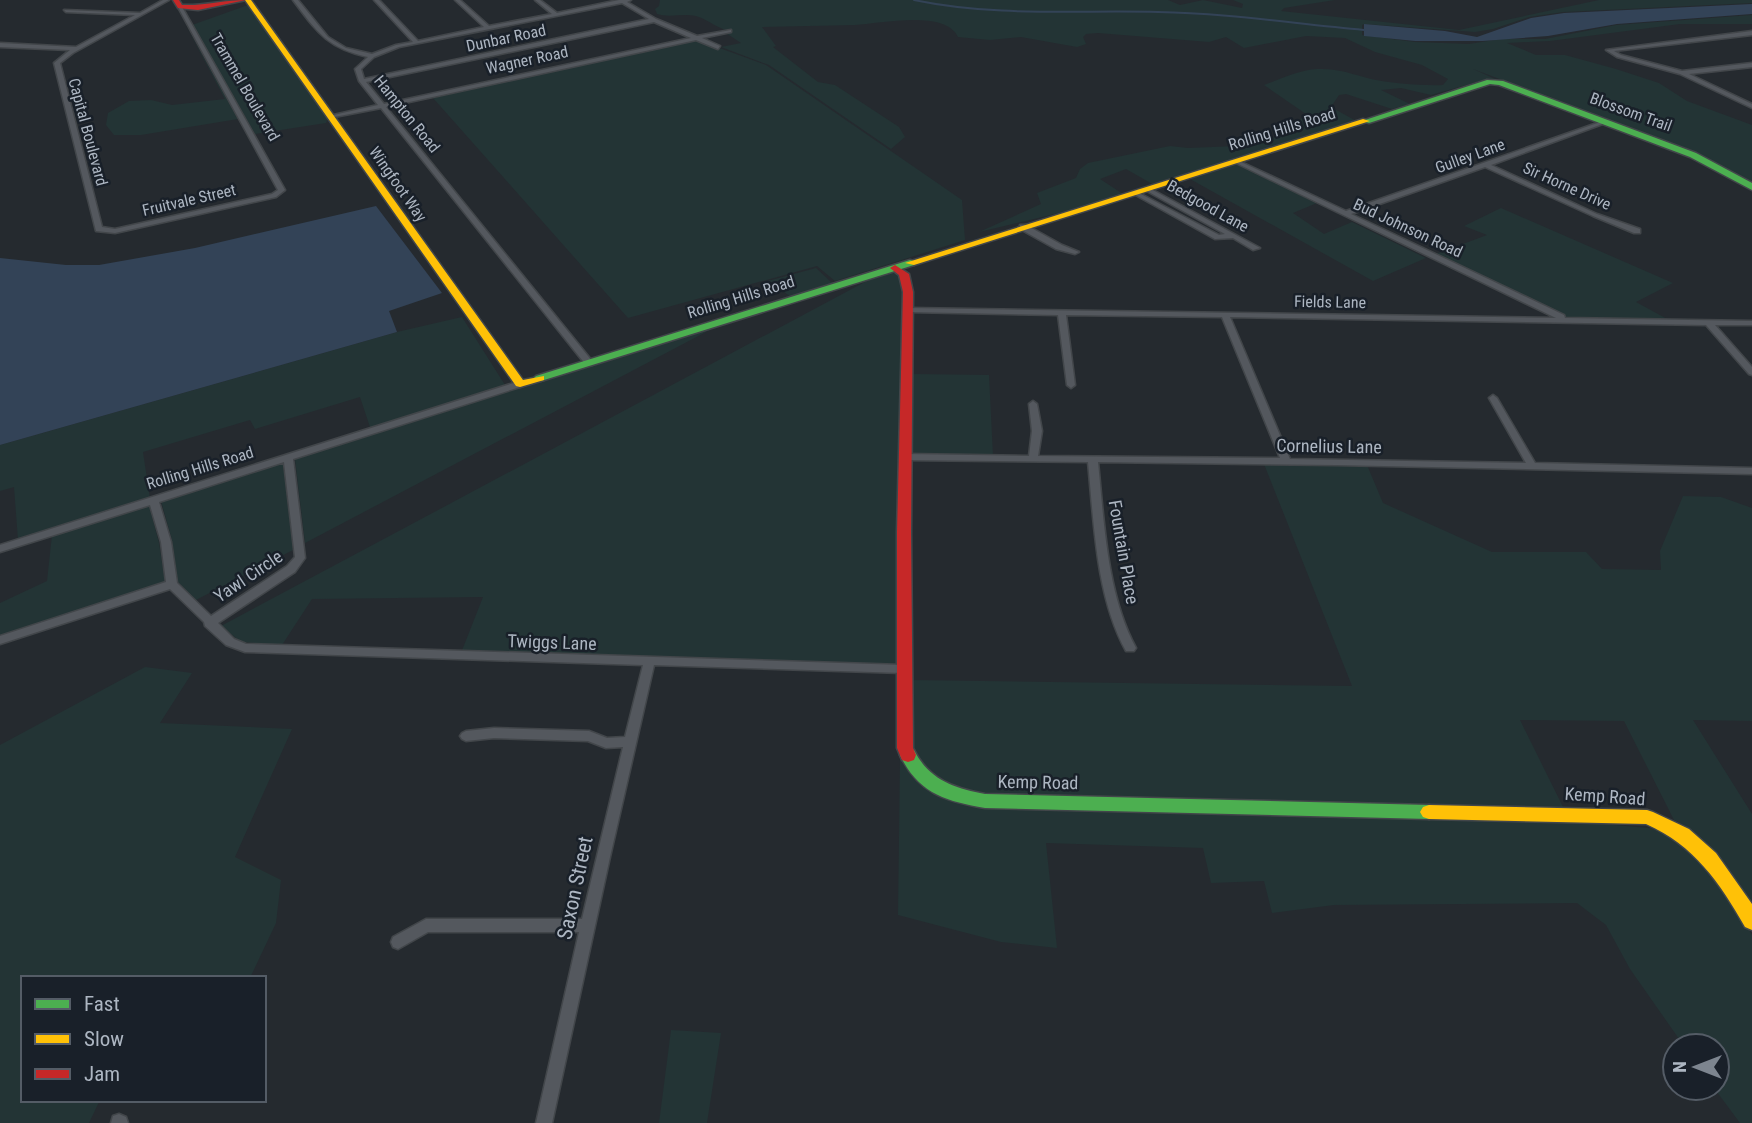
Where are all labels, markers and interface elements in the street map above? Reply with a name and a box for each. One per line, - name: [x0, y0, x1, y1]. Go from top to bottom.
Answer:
- street label: Dunbar Road: [464, 20, 548, 56]
- street label: Trammel Boulevard: [206, 30, 284, 144]
- street label: Wagner Road: [484, 42, 570, 78]
- street label: Hampton Road: [370, 72, 444, 156]
- street label: Capital Boulevard: [65, 76, 111, 188]
- street label: Blossom Trail: [1587, 88, 1675, 136]
- street label: Rolling Hills Road: [1226, 104, 1338, 154]
- street label: Gulley Lane: [1433, 135, 1507, 177]
- street label: Wingfoot Way: [365, 143, 431, 225]
- street label: Sir Horne Drive: [1520, 158, 1614, 214]
- street label: Bedgood Lane: [1164, 176, 1252, 236]
- street label: Fruitvale Street: [140, 180, 238, 220]
- street label: Bud Johnson Road: [1350, 194, 1466, 262]
- street label: Rolling Hills Road: [685, 272, 797, 322]
- street label: Fields Lane: [1294, 292, 1366, 312]
- street label: Cornelius Lane: [1276, 435, 1382, 457]
- street label: Rolling Hills Road: [144, 443, 256, 493]
- street label: Fountain Place: [1105, 498, 1143, 606]
- street label: Yawl Circle: [210, 546, 286, 606]
- street label: Twiggs Lane: [507, 630, 597, 654]
- street label: Kemp Road: [997, 771, 1079, 793]
- street label: Kemp Road: [1564, 783, 1646, 809]
- street label: Saxon Street: [552, 834, 598, 942]
- legend: [21, 976, 266, 1102]
- text: Fast: [84, 992, 120, 1016]
- text: Slow: [84, 1027, 124, 1051]
- north arrow: [1661, 1032, 1731, 1102]
- text: N: [1668, 1061, 1691, 1073]
- text: Jam: [84, 1062, 120, 1086]

